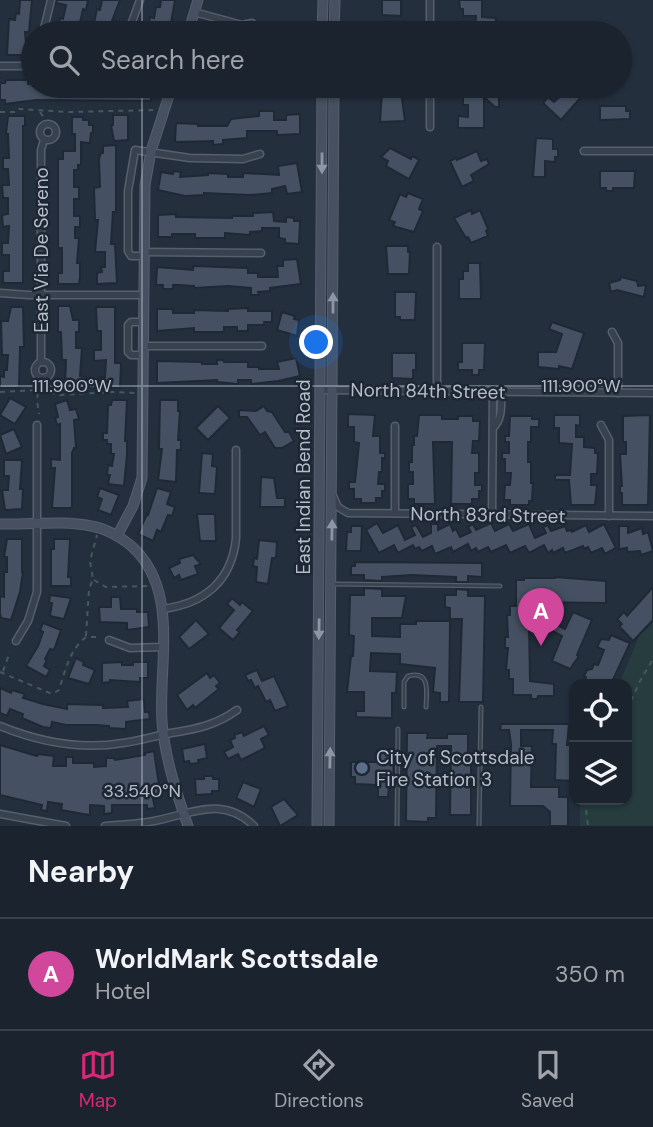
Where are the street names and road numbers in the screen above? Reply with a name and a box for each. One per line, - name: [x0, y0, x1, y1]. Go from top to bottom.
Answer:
- street label: East Via De Sereno: [29, 167, 54, 333]
- street label: North 84th Street: [350, 377, 506, 405]
- street label: East Indian Bend Road: [291, 379, 316, 575]
- street label: North 83rd Street: [410, 501, 566, 529]

